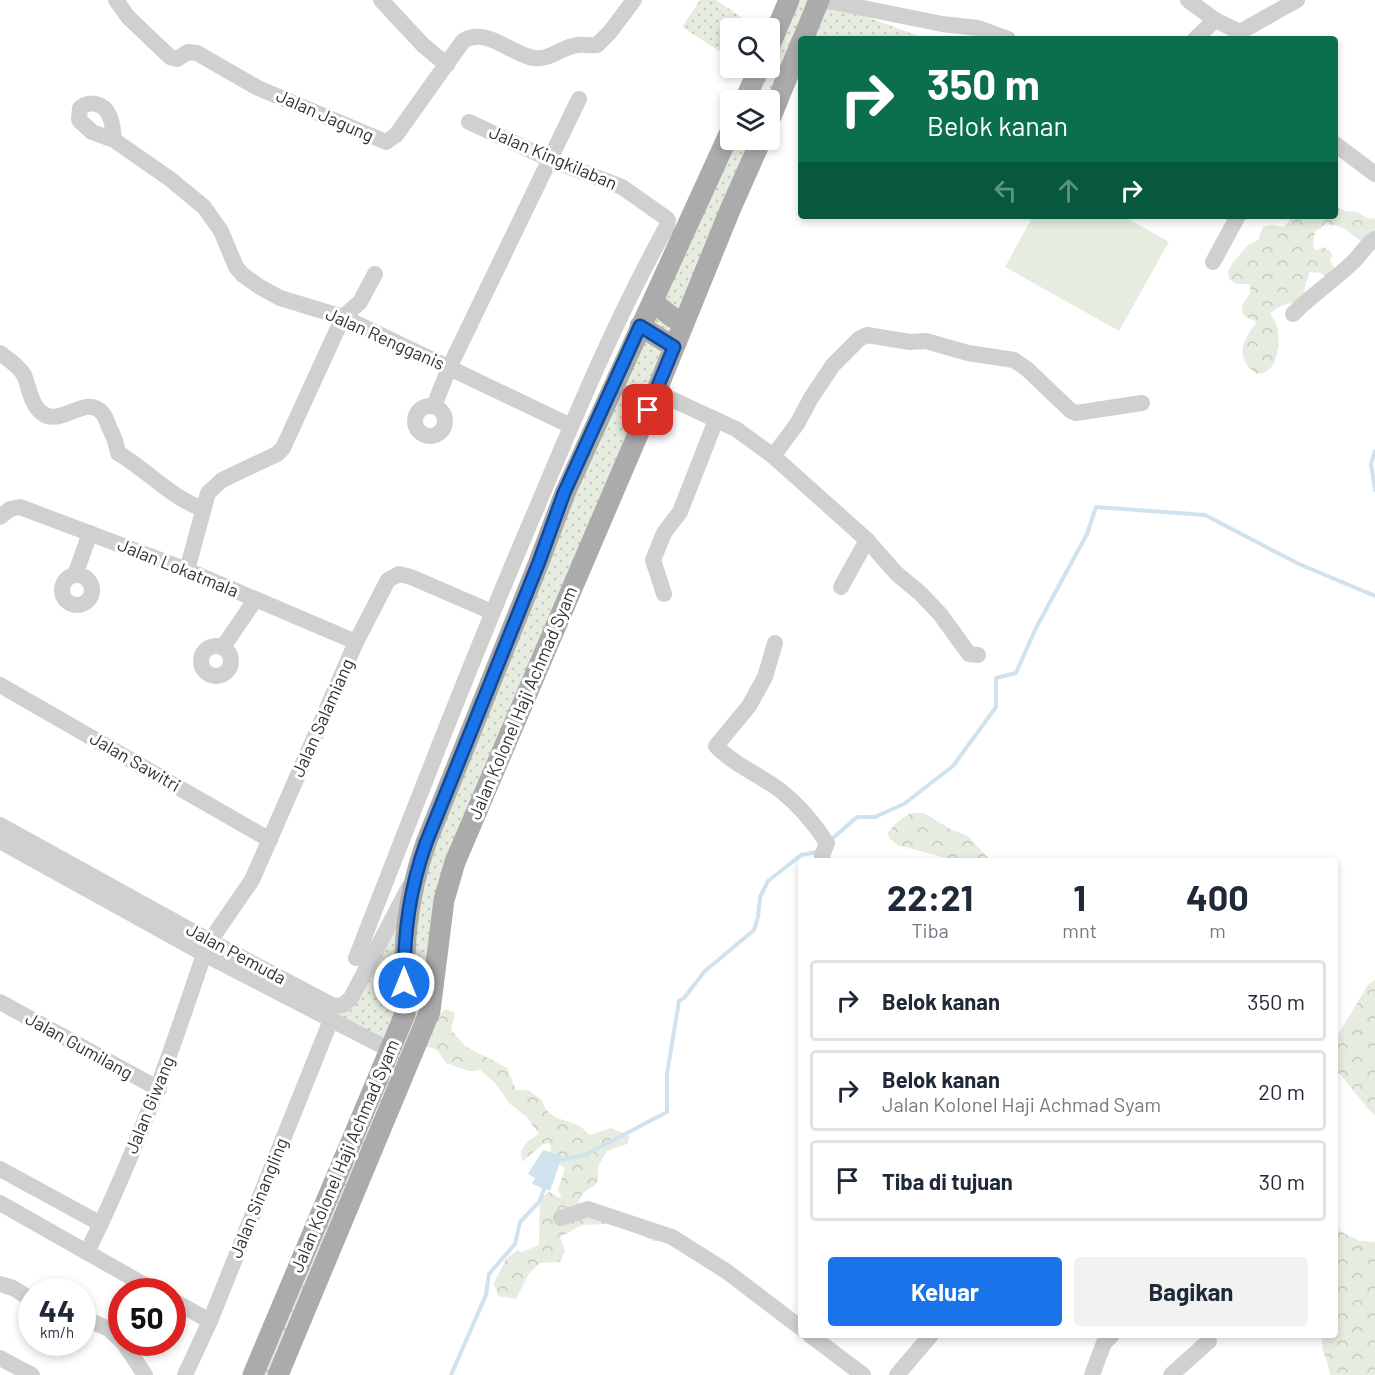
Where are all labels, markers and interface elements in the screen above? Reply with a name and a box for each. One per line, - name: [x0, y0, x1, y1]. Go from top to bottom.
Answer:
- map controls: [720, 18, 780, 150]
- button: search: [720, 18, 780, 78]
- text: 350 m: [927, 58, 1040, 108]
- icon: right: [828, 60, 906, 138]
- street label: Jalan Jagung: [273, 84, 378, 146]
- button: layers: [720, 90, 780, 150]
- text: Belok kanan: [927, 109, 1068, 141]
- street label: Jalan Kingkilaban: [486, 120, 621, 194]
- icon: left: [989, 174, 1022, 207]
- icon: ahead: [1052, 174, 1085, 207]
- icon: right: [1115, 174, 1148, 207]
- street label: Jalan Rengganis: [323, 302, 448, 374]
- pin: [622, 384, 673, 435]
- icon: arrive: [631, 393, 664, 426]
- street label: Jalan Lokatmala: [115, 533, 242, 601]
- street label: Jalan Kolonel Haji Achmad Syam: [463, 583, 581, 823]
- street label: Jalan Salamiang: [286, 655, 358, 780]
- street label: Jalan Sawitri: [86, 726, 185, 796]
- text: 22:21: [887, 875, 973, 918]
- text: 1: [1073, 875, 1086, 918]
- text: 400: [1186, 875, 1249, 918]
- street label: Jalan Pemuda: [183, 918, 290, 989]
- text: Tiba: [912, 918, 949, 942]
- text: mnt: [1062, 918, 1097, 942]
- text: m: [1209, 918, 1226, 942]
- position arrow: [372, 951, 436, 1015]
- icon: right: [831, 984, 864, 1017]
- text: Belok kanan: [882, 988, 1000, 1014]
- text: 350 m: [1247, 988, 1305, 1014]
- street label: Jalan Gumilang: [22, 1007, 137, 1084]
- street label: Jalan Kolonel Haji Achmad Syam: [285, 1036, 403, 1276]
- street label: Jalan Giwang: [120, 1053, 179, 1157]
- text: Belok kanan: [882, 1066, 1000, 1092]
- icon: right: [831, 1074, 864, 1107]
- text: 20 m: [1258, 1078, 1305, 1104]
- text: Jalan Kolonel Haji Achmad Syam: [882, 1092, 1161, 1116]
- street label: Jalan Sinangling: [224, 1134, 292, 1261]
- icon: arrive: [831, 1164, 864, 1197]
- text: Tiba di tujuan: [882, 1168, 1013, 1194]
- text: 30 m: [1259, 1168, 1305, 1194]
- button: Keluar: [828, 1257, 1062, 1326]
- button: Bagikan: [1074, 1257, 1308, 1326]
- speed limit sign: 50: [108, 1278, 186, 1356]
- text: 44: [39, 1292, 75, 1328]
- text: km/h: [40, 1323, 74, 1341]

